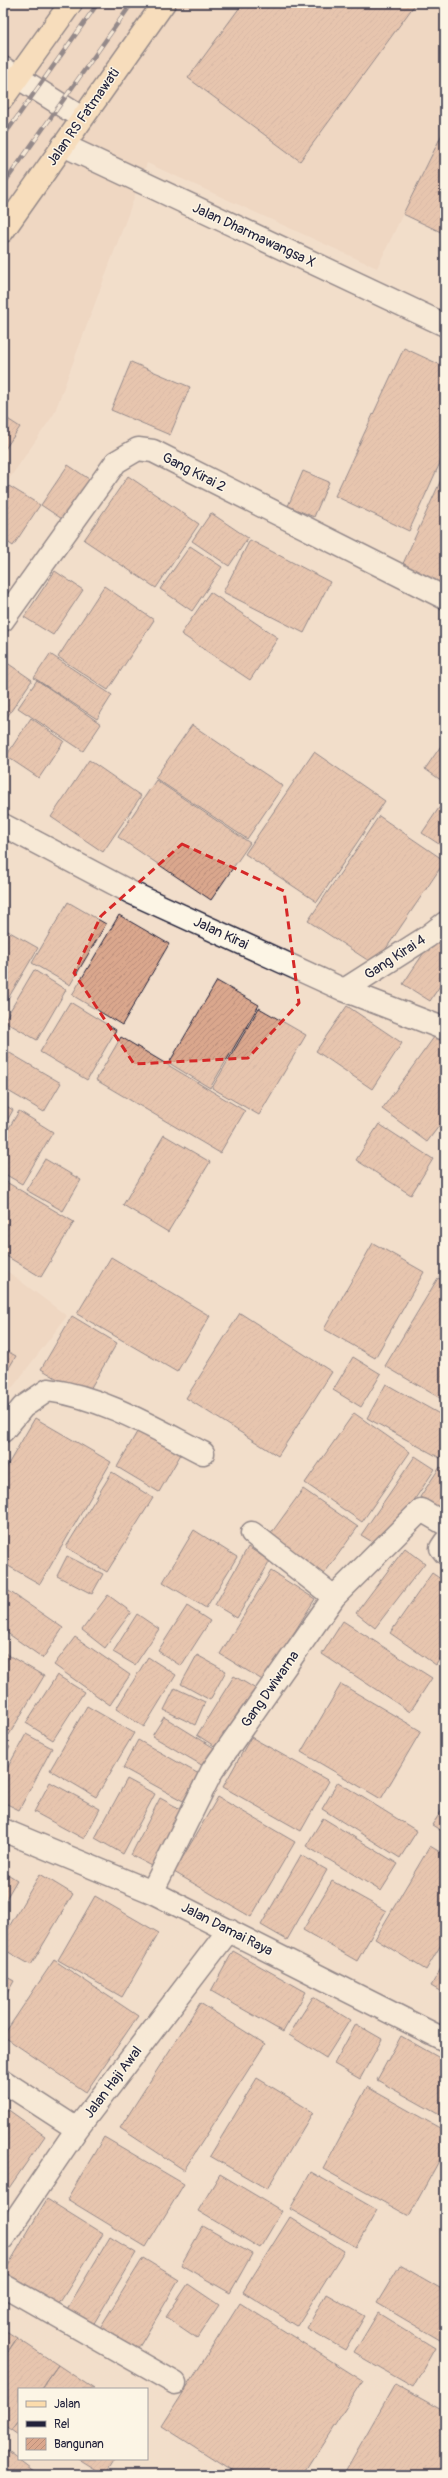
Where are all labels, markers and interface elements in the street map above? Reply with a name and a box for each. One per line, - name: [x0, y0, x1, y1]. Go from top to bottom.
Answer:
- street label: Jalan RS Fatmawati: [43, 65, 123, 169]
- street label: Jalan Dharmawangsa X: [190, 199, 318, 271]
- street label: Gang Kirai 2: [159, 449, 229, 495]
- street label: Jalan Kirai: [191, 913, 252, 953]
- street label: Gang Kirai 4: [361, 931, 429, 983]
- street label: Gang Dwiwarna: [237, 1647, 303, 1731]
- street label: Jalan Damai Raya: [178, 1899, 276, 1959]
- street label: Jalan Haji Awal: [80, 2043, 146, 2121]
- legend: [18, 2388, 148, 2460]
- text: Jalan: [54, 2397, 80, 2412]
- text: Rel: [54, 2417, 70, 2432]
- text: Bangunan: [54, 2437, 104, 2452]

